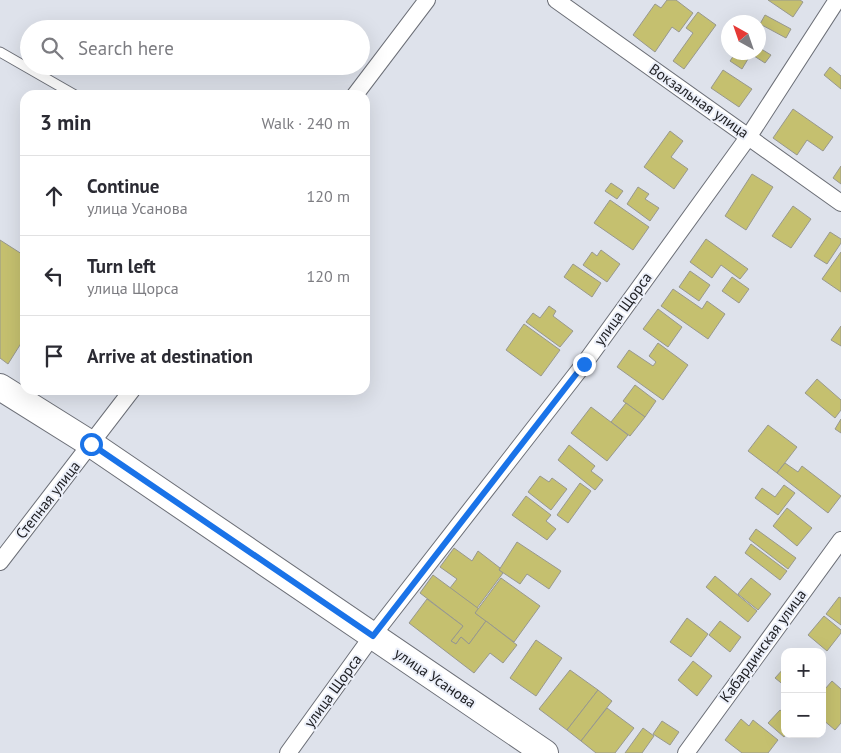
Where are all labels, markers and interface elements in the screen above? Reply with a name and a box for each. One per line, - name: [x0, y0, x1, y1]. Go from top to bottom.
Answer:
- north arrow: [721, 15, 766, 60]
- search box: [20, 20, 370, 75]
- icon: search: [38, 34, 66, 62]
- text: Search here: [78, 36, 174, 60]
- street label: Вокзальная улица: [646, 59, 753, 142]
- text: 3 min: [40, 109, 91, 136]
- text: Walk · 240 m: [261, 113, 350, 133]
- text: Continue: [87, 174, 159, 198]
- icon: ahead: [40, 182, 68, 210]
- text: 120 m: [307, 186, 350, 206]
- text: улица Усанова: [87, 198, 188, 218]
- text: Turn left: [87, 254, 156, 278]
- icon: left: [40, 262, 68, 290]
- text: 120 m: [307, 266, 350, 286]
- street label: улица Щорса: [590, 268, 656, 349]
- text: улица Щорса: [87, 278, 179, 298]
- icon: arrive: [40, 342, 68, 370]
- text: Arrive at destination: [87, 344, 253, 368]
- route end: [573, 353, 596, 376]
- route start: [80, 433, 103, 456]
- street label: Степная улица: [11, 457, 84, 543]
- street label: Кабардинская улица: [715, 585, 810, 706]
- street label: улица Усанова: [391, 643, 480, 712]
- map controls: [781, 648, 826, 738]
- button: +: [781, 648, 826, 693]
- street label: улица Щорса: [300, 650, 366, 731]
- button: −: [781, 693, 826, 738]

